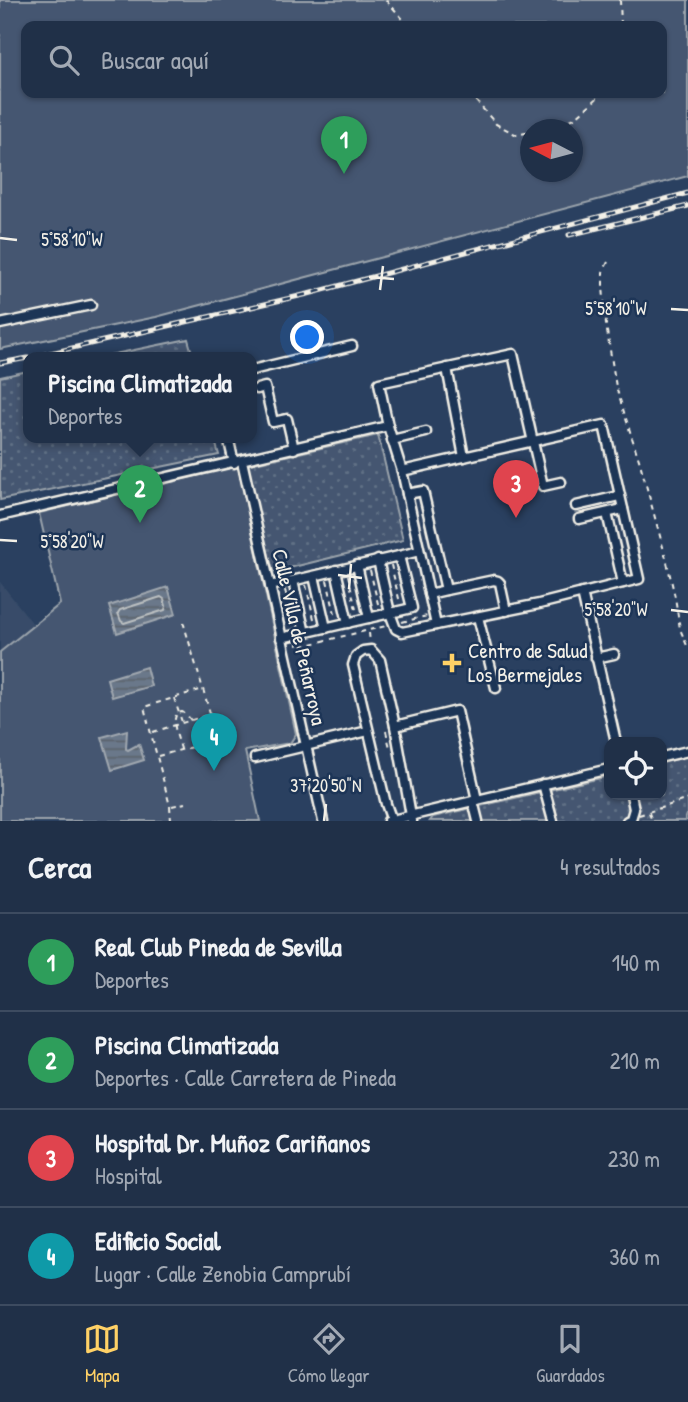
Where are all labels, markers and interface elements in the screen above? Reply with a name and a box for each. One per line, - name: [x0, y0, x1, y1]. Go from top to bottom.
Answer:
- search box: [21, 21, 667, 98]
- icon: search: [45, 41, 83, 79]
- text: Buscar aquí: [101, 42, 209, 77]
- pin: 1: [321, 116, 367, 174]
- north arrow: [520, 119, 583, 182]
- text: 5°58'10"W: [41, 227, 103, 252]
- text: 5°58'10"W: [585, 296, 647, 321]
- your location: [290, 320, 324, 354]
- popup: [23, 352, 257, 443]
- text: Piscina Climatizada: [48, 365, 232, 400]
- text: Deportes: [48, 400, 122, 431]
- pin: 3: [493, 460, 539, 518]
- pin: 2: [117, 465, 163, 523]
- text: 5°58'20"W: [40, 529, 104, 554]
- street label: Calle Villa de Peñarroya: [265, 546, 334, 728]
- text: 5°58'20"W: [584, 597, 648, 622]
- place label: Centro de Salud Los Bermejales: [468, 636, 587, 689]
- marker: Centro de Salud Los Bermejales: [442, 653, 462, 673]
- pin: 4: [191, 713, 237, 771]
- map controls: [604, 737, 667, 800]
- button: locate: [604, 737, 667, 800]
- text: 37°20'50"N: [290, 773, 362, 798]
- text: Cerca: [28, 847, 91, 887]
- text: 4 resultados: [560, 851, 660, 882]
- text: Real Club Pineda de Sevilla: [95, 929, 342, 964]
- text: 1: [47, 947, 55, 978]
- text: 140 m: [612, 947, 660, 978]
- text: Deportes: [95, 964, 169, 995]
- text: Piscina Climatizada: [95, 1027, 278, 1062]
- text: 2: [46, 1045, 56, 1076]
- text: 210 m: [610, 1045, 660, 1076]
- text: Deportes · Calle Carretera de Pineda: [95, 1062, 396, 1093]
- text: Hospital Dr. Muñoz Cariñanos: [95, 1125, 370, 1160]
- text: 3: [46, 1143, 56, 1174]
- text: 230 m: [608, 1143, 660, 1174]
- text: Hospital: [95, 1160, 162, 1191]
- text: Edificio Social: [95, 1223, 221, 1258]
- text: 4: [47, 1241, 55, 1272]
- text: 360 m: [609, 1241, 660, 1272]
- text: Lugar · Calle Zenobia Camprubí: [95, 1258, 351, 1289]
- tab: Mapa: [83, 1320, 121, 1388]
- tab: Cómo llegar: [288, 1320, 370, 1388]
- tab: Guardados: [536, 1320, 605, 1388]

